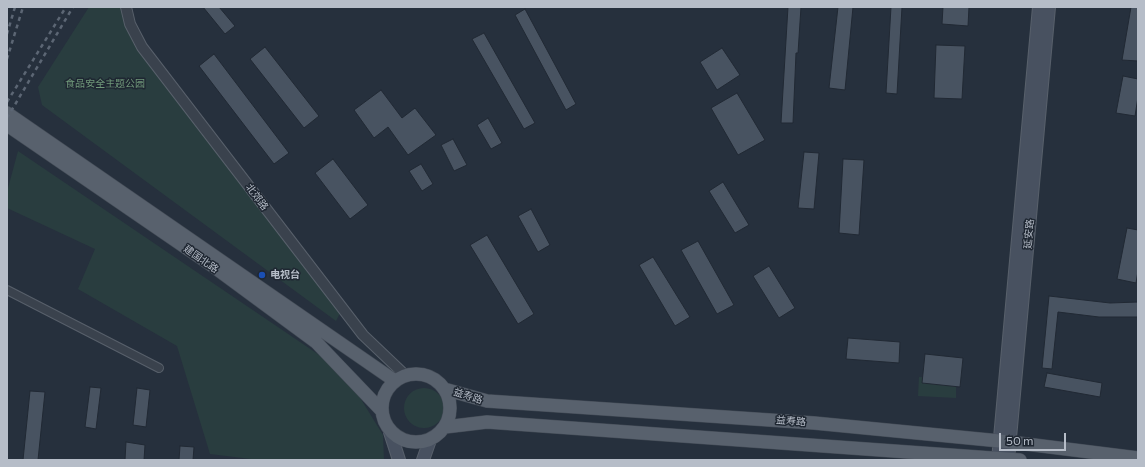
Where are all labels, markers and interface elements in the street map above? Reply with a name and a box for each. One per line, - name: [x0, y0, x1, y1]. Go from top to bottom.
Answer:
- park label: 食品安全主题公园: [65, 78, 145, 90]
- street label: 北郊路: [243, 181, 271, 213]
- street label: 延安路: [1022, 219, 1036, 249]
- street label: 建国北路: [181, 243, 221, 275]
- place label: 电视台: [270, 269, 300, 281]
- marker: 电视台: [257, 270, 267, 280]
- street label: 益寿路: [452, 386, 484, 406]
- street label: 益寿路: [776, 414, 806, 428]
- scale bar: [1001, 425, 1068, 451]
- text: 50 m: [1006, 433, 1034, 447]

